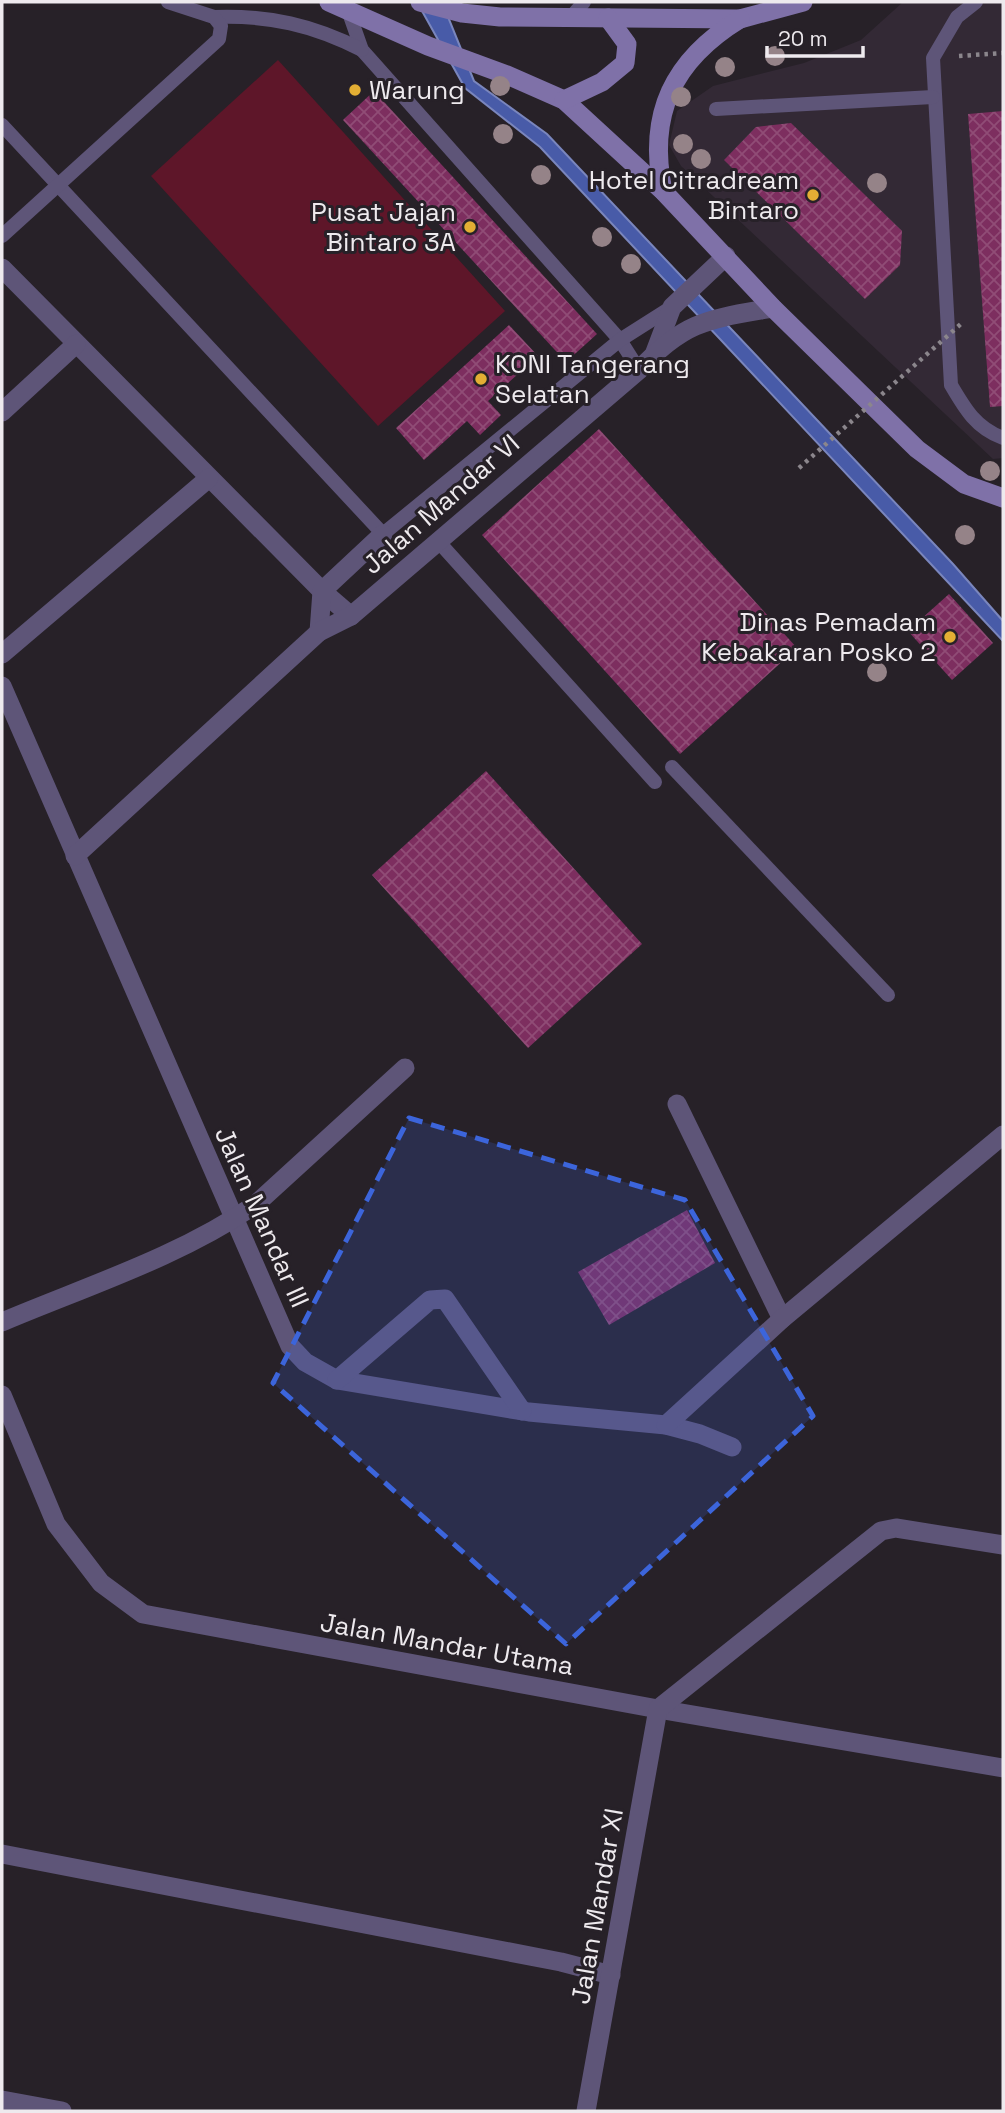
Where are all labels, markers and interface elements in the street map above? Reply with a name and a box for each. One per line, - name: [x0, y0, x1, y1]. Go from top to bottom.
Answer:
- scale bar: [767, 14, 863, 58]
- text: 20 m: [778, 25, 828, 52]
- place label: Warung: [369, 73, 465, 107]
- marker: Warung: [347, 82, 363, 98]
- place label: Hotel Citradream Bintaro: [589, 163, 799, 227]
- marker: Hotel Citradream Bintaro: [805, 187, 821, 203]
- place label: Pusat Jajan Bintaro 3A: [311, 195, 456, 259]
- marker: Pusat Jajan Bintaro 3A: [462, 219, 478, 235]
- place label: KONI Tangerang Selatan: [495, 347, 690, 411]
- marker: KONI Tangerang Selatan: [473, 371, 489, 387]
- street label: Jalan Mandar VI: [355, 426, 527, 582]
- place label: Dinas Pemadam Kebakaran Posko 2: [701, 605, 936, 669]
- marker: Dinas Pemadam Kebakaran Posko 2: [942, 629, 958, 645]
- street label: Jalan Mandar III: [207, 1121, 317, 1313]
- street label: Jalan Mandar Utama: [318, 1605, 576, 1683]
- street label: Jalan Mandar XI: [563, 1805, 631, 2007]

